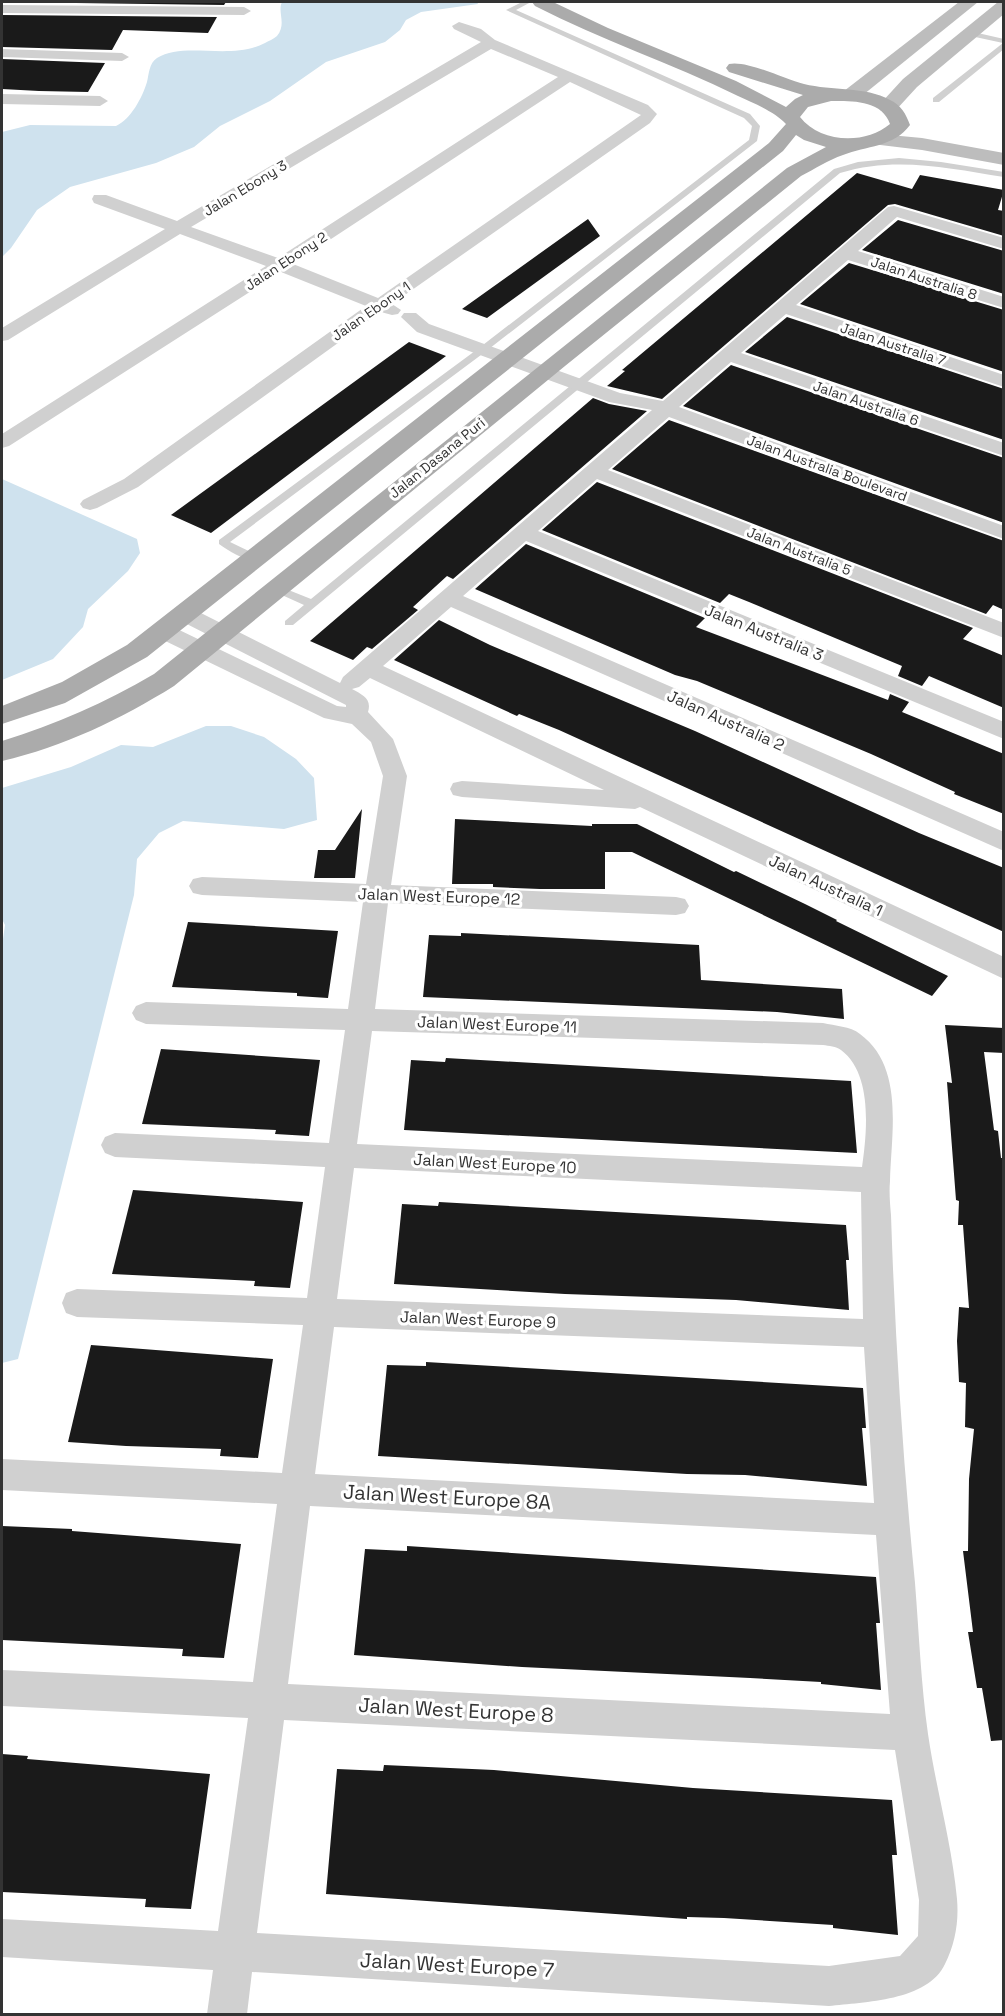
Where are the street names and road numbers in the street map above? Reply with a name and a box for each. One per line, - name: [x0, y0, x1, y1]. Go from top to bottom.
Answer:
- street label: Jalan Ebony 3: [200, 156, 290, 220]
- street label: Jalan Ebony 2: [242, 228, 330, 294]
- street label: Jalan Australia 8: [869, 252, 980, 304]
- street label: Jalan Ebony 1: [328, 277, 414, 345]
- street label: Jalan Australia 7: [838, 318, 948, 370]
- street label: Jalan Australia 6: [811, 376, 921, 430]
- street label: Jalan Dasana Puri: [385, 414, 489, 502]
- street label: Jalan Australia Boulevard: [744, 431, 910, 505]
- street label: Jalan Australia 5: [744, 523, 854, 579]
- street label: Jalan Australia 3: [701, 599, 826, 666]
- street label: Jalan Australia 2: [664, 685, 788, 756]
- street label: Jalan Australia 1: [765, 850, 886, 921]
- street label: Jalan West Europe 12: [357, 883, 521, 910]
- street label: Jalan West Europe 11: [417, 1011, 577, 1038]
- street label: Jalan West Europe 10: [413, 1149, 577, 1178]
- street label: Jalan West Europe 9: [400, 1306, 556, 1333]
- street label: Jalan West Europe 8A: [342, 1479, 552, 1515]
- street label: Jalan West Europe 8: [358, 1692, 554, 1728]
- street label: Jalan West Europe 7: [359, 1947, 555, 1983]

